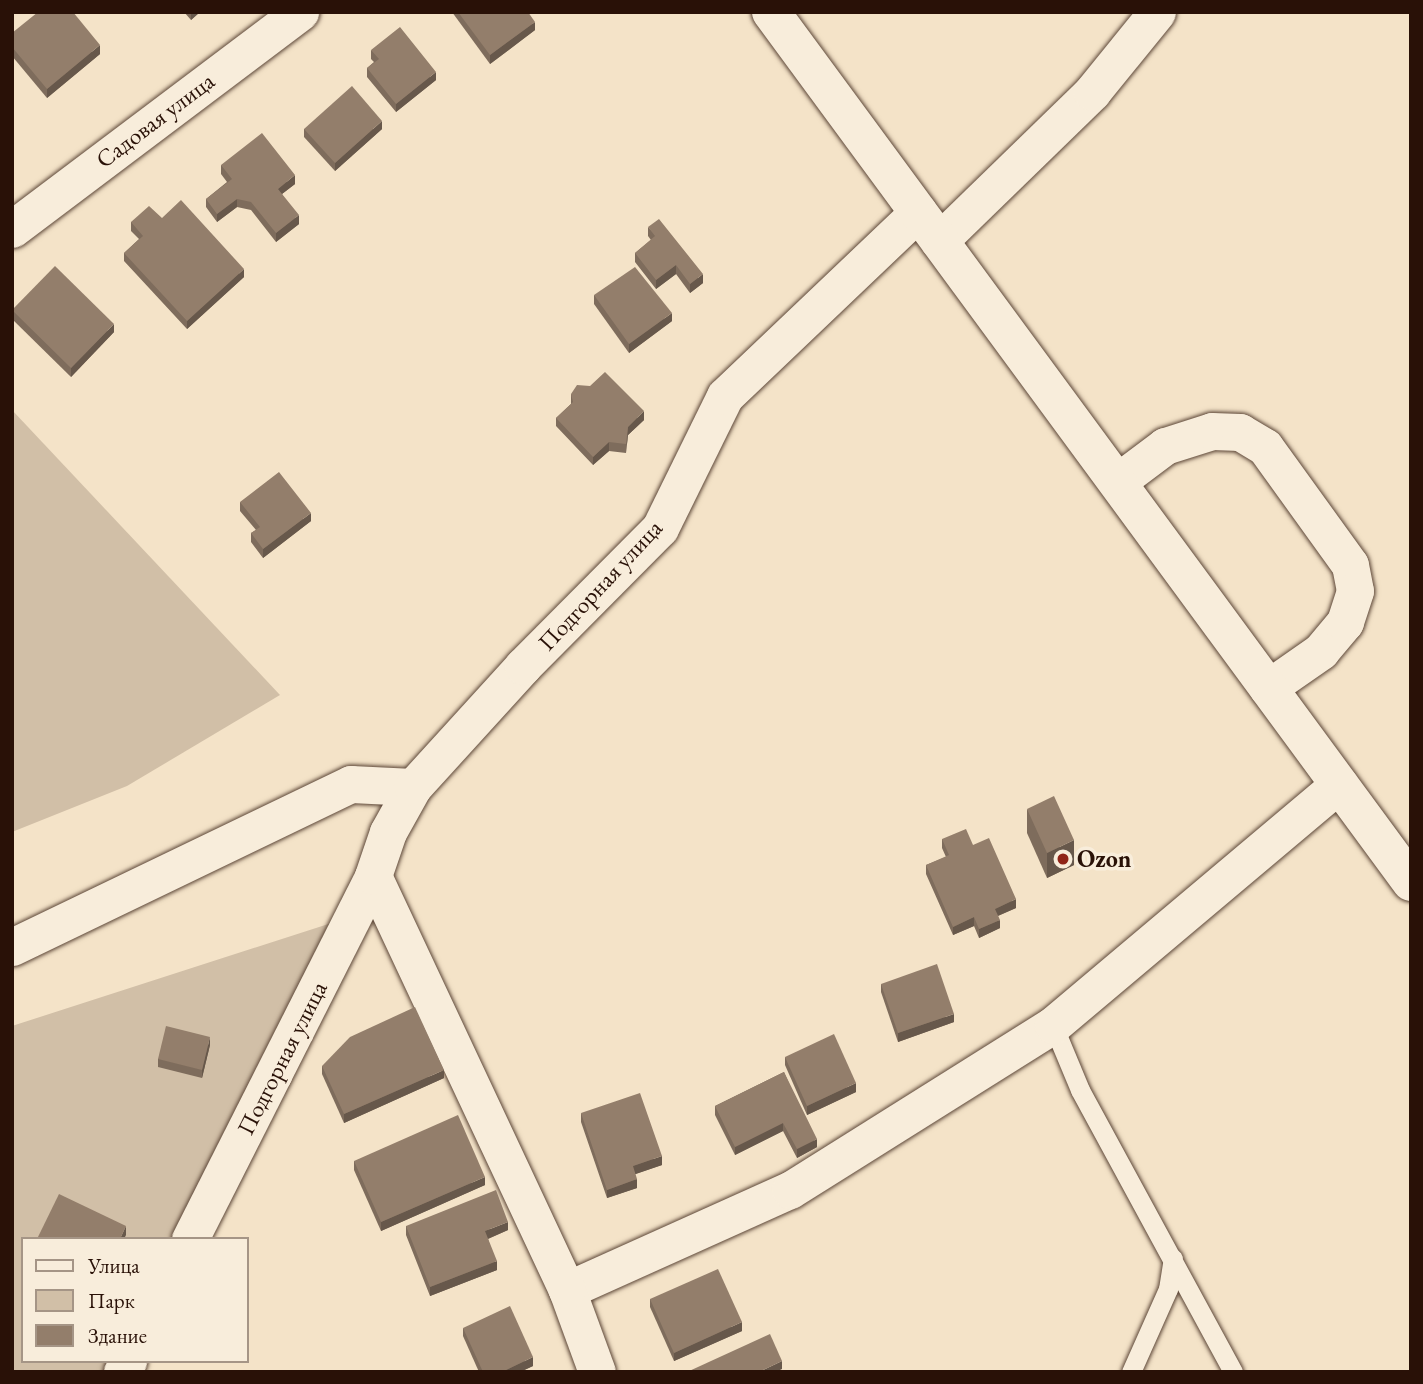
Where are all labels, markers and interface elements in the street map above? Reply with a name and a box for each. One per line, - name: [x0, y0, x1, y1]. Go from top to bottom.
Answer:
- street label: Садовая улица: [90, 66, 220, 174]
- street label: Подгорная улица: [532, 514, 668, 656]
- place label: Ozon: [1077, 845, 1131, 873]
- marker: Ozon: [1055, 851, 1071, 867]
- street label: Подгорная улица: [231, 976, 333, 1140]
- legend: [21, 1237, 248, 1363]
- text: Улица: [88, 1252, 140, 1279]
- text: Парк: [88, 1287, 135, 1314]
- text: Здание: [88, 1322, 147, 1349]

